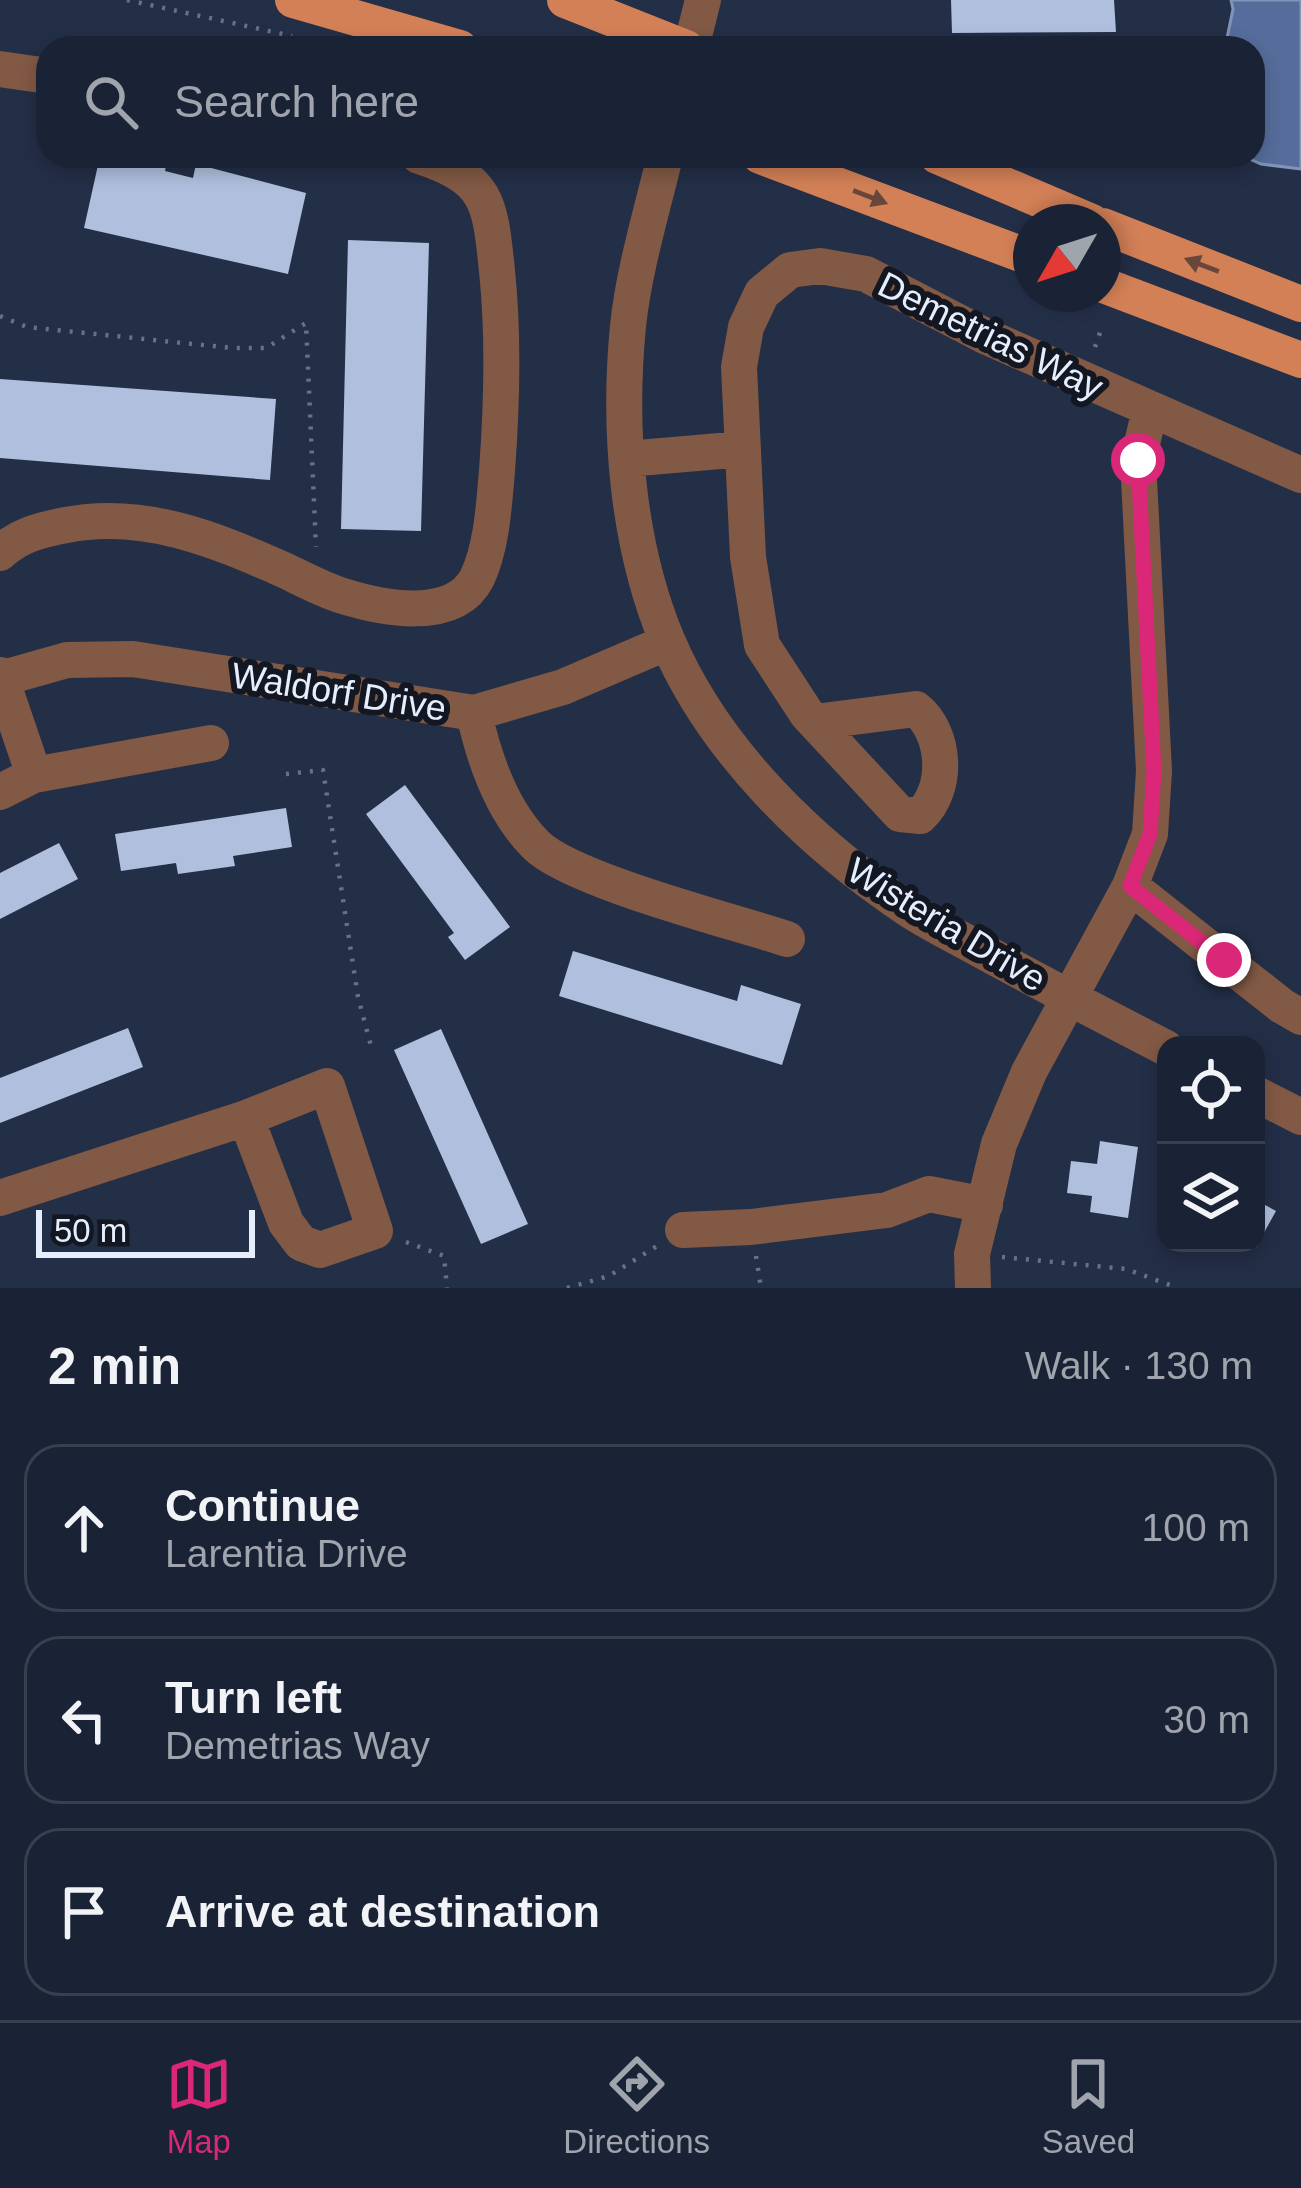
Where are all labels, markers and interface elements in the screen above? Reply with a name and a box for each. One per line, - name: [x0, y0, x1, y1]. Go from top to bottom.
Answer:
- search box: [36, 36, 1265, 168]
- icon: search: [78, 69, 144, 135]
- text: Search here: [174, 76, 419, 127]
- one-way arrow: [852, 189, 888, 208]
- north arrow: [1013, 204, 1121, 312]
- one-way arrow: [1184, 255, 1220, 274]
- street label: Demetrias Way: [872, 263, 1110, 408]
- route start: [1111, 433, 1165, 487]
- street label: Waldorf Drive: [229, 654, 449, 729]
- street label: Wisteria Drive: [840, 849, 1053, 1000]
- route end: [1197, 933, 1251, 987]
- map controls: [1157, 1036, 1265, 1252]
- button: locate: [1157, 1036, 1265, 1144]
- button: layers: [1157, 1144, 1265, 1252]
- scale bar: [36, 1204, 255, 1257]
- text: 50 m: [54, 1212, 127, 1249]
- text: 2 min: [48, 1338, 181, 1395]
- text: Walk · 130 m: [1025, 1344, 1253, 1387]
- text: Continue: [165, 1480, 360, 1531]
- icon: ahead: [51, 1495, 117, 1561]
- text: 100 m: [1142, 1506, 1250, 1549]
- text: Larentia Drive: [165, 1532, 408, 1575]
- text: Turn left: [165, 1672, 342, 1723]
- icon: left: [51, 1687, 117, 1753]
- text: 30 m: [1163, 1698, 1250, 1741]
- text: Demetrias Way: [165, 1724, 430, 1767]
- icon: arrive: [51, 1879, 117, 1945]
- text: Arrive at destination: [165, 1886, 600, 1937]
- tab: Map: [166, 2051, 232, 2161]
- tab: Directions: [563, 2051, 710, 2161]
- tab: Saved: [1042, 2051, 1135, 2161]

